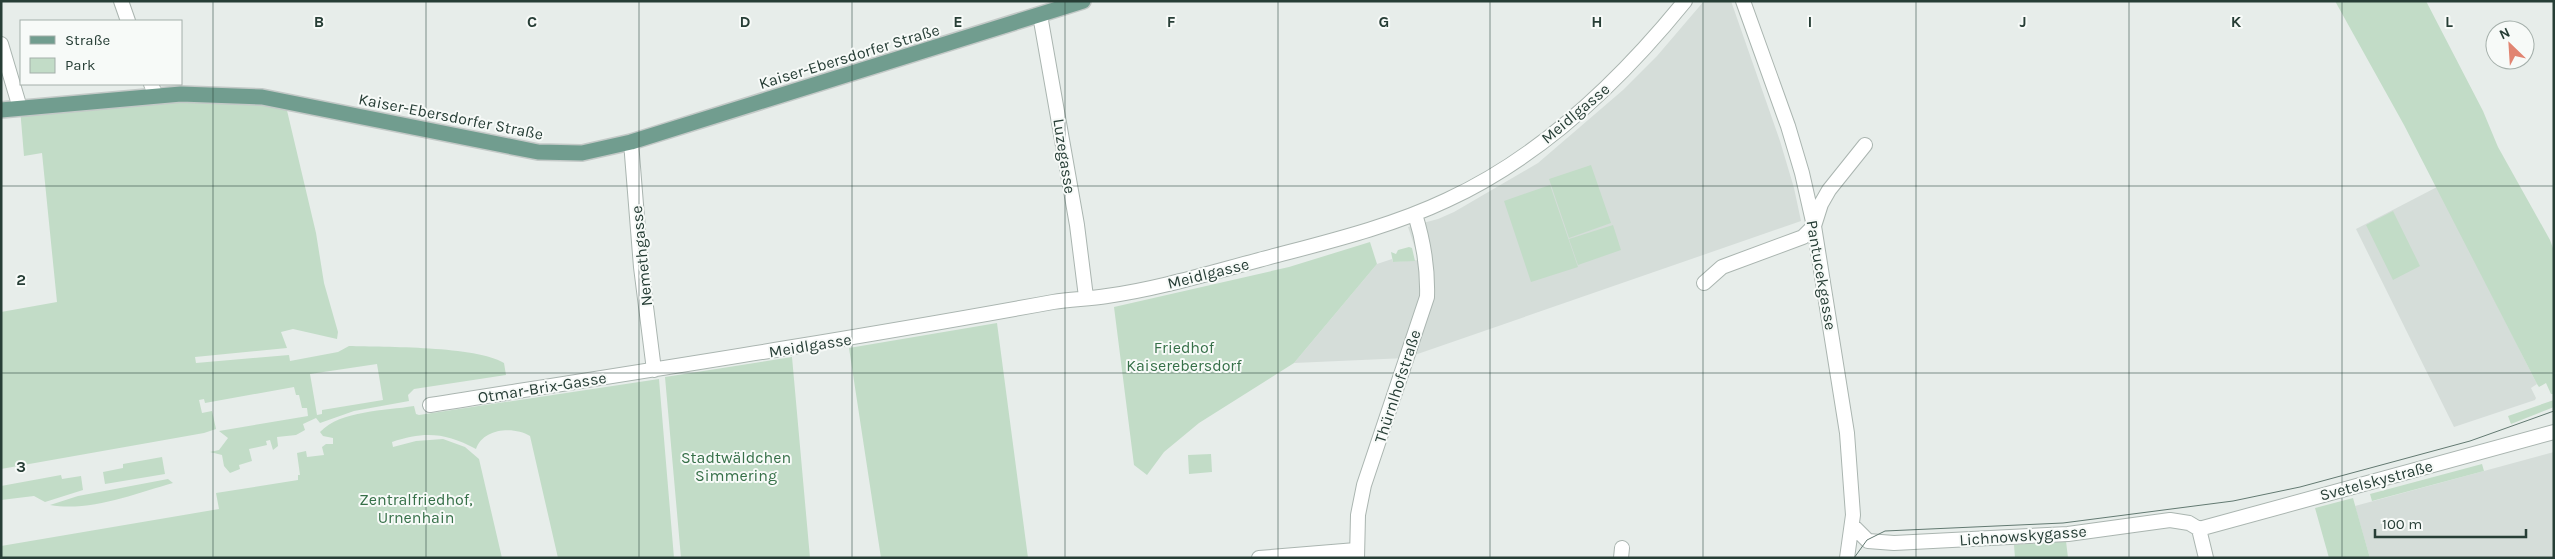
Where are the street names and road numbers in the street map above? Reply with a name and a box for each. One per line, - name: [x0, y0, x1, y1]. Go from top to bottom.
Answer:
- street label: Kaiser-Ebersdorfer Straße: [757, 20, 942, 93]
- street label: Meidlgasse: [1537, 79, 1613, 147]
- street label: Kaiser-Ebersdorfer Straße: [357, 89, 545, 144]
- street label: Luzegasse: [1049, 117, 1080, 195]
- street label: Nemethgasse: [627, 205, 656, 307]
- street label: Pantucekgasse: [1802, 219, 1841, 332]
- street label: Meidlgasse: [1165, 254, 1251, 293]
- street label: Thürnlhofstraße: [1370, 327, 1425, 445]
- street label: Meidlgasse: [767, 330, 853, 361]
- street label: Otmar-Brix-Gasse: [476, 368, 608, 407]
- street label: Svetelskystraße: [2317, 456, 2435, 505]
- street label: Lichnowskygasse: [1959, 522, 2087, 549]

